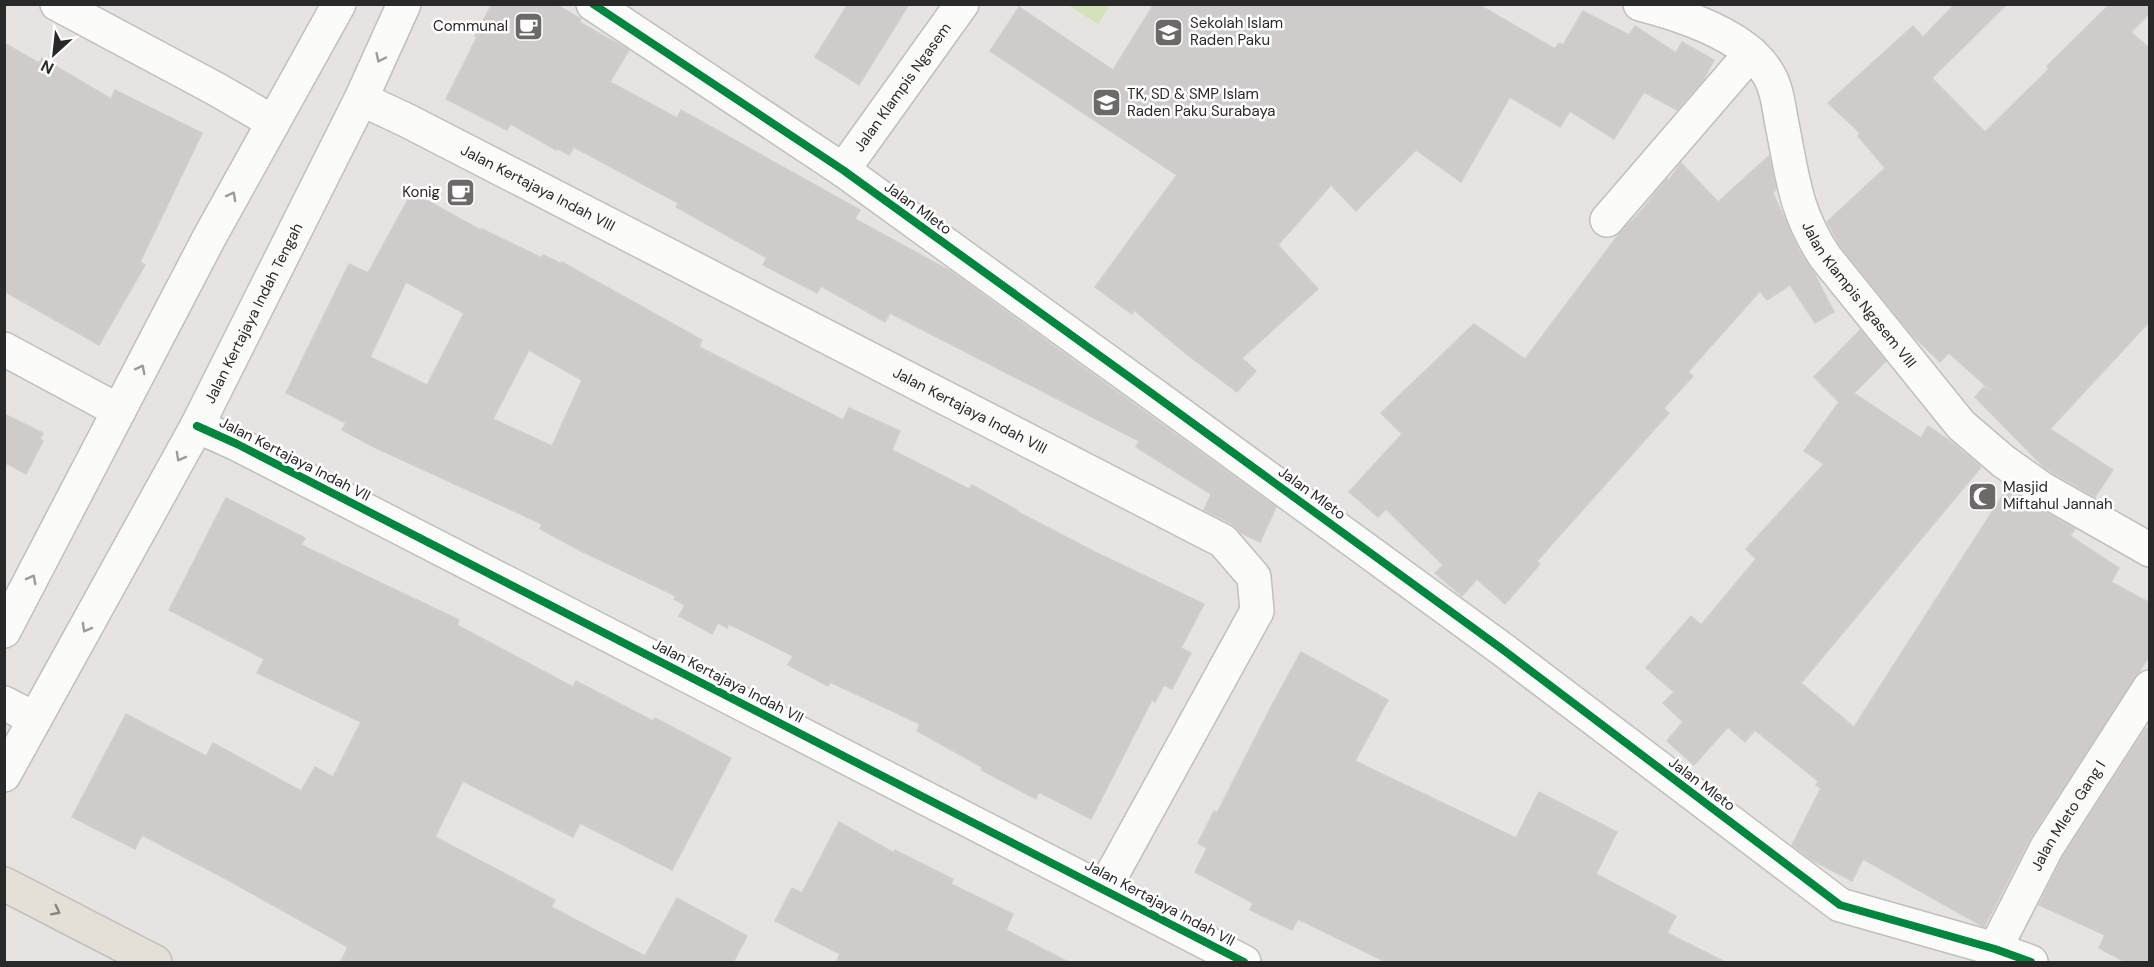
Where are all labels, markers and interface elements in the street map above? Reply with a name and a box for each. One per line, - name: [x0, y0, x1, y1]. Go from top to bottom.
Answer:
- cafe icon: Communal: [513, 10, 545, 42]
- place label: Sekolah Islam Raden Paku: [1190, 13, 1283, 50]
- place label: Communal: [433, 16, 508, 36]
- school or university icon: Sekolah Islam Raden Paku: [1153, 16, 1185, 48]
- street label: Jalan Klampis Ngasem: [849, 19, 956, 156]
- north arrow: [24, 24, 84, 84]
- one-way arrow: [375, 51, 387, 62]
- text: N: [37, 55, 57, 79]
- place label: TK, SD & SMP Islam Raden Paku Surabaya: [1127, 84, 1275, 121]
- school or university icon: TK, SD & SMP Islam Raden Paku Surabaya: [1090, 87, 1122, 119]
- street label: Jalan Kertajaya Indah VIII: [457, 140, 618, 236]
- cafe icon: Konig: [445, 176, 477, 208]
- street label: Jalan Mleto: [880, 177, 956, 239]
- place label: Konig: [402, 182, 440, 202]
- one-way arrow: [225, 192, 236, 202]
- street label: Jalan Kertajaya Indah Tengah: [200, 219, 307, 407]
- street label: Jalan Klampis Ngasem VIII: [1797, 219, 1921, 372]
- street label: Jalan Kertajaya Indah VIII: [889, 363, 1050, 459]
- one-way arrow: [134, 365, 145, 375]
- street label: Jalan Kertajaya Indah VII: [216, 412, 374, 506]
- one-way arrow: [176, 451, 187, 462]
- street label: Jalan Mleto: [1274, 462, 1350, 524]
- place label: Masjid Miftahul Jannah: [2003, 477, 2113, 514]
- mosque icon: Masjid Miftahul Jannah: [1966, 480, 1998, 512]
- one-way arrow: [25, 575, 36, 586]
- one-way arrow: [81, 622, 93, 632]
- street label: Jalan Kertajaya Indah VII: [649, 634, 807, 728]
- street label: Jalan Mleto: [1665, 752, 1739, 816]
- street label: Jalan Mleto Gang I: [2026, 757, 2110, 875]
- street label: Jalan Kertajaya Indah VII: [1082, 855, 1238, 951]
- one-way arrow: [50, 904, 61, 916]

